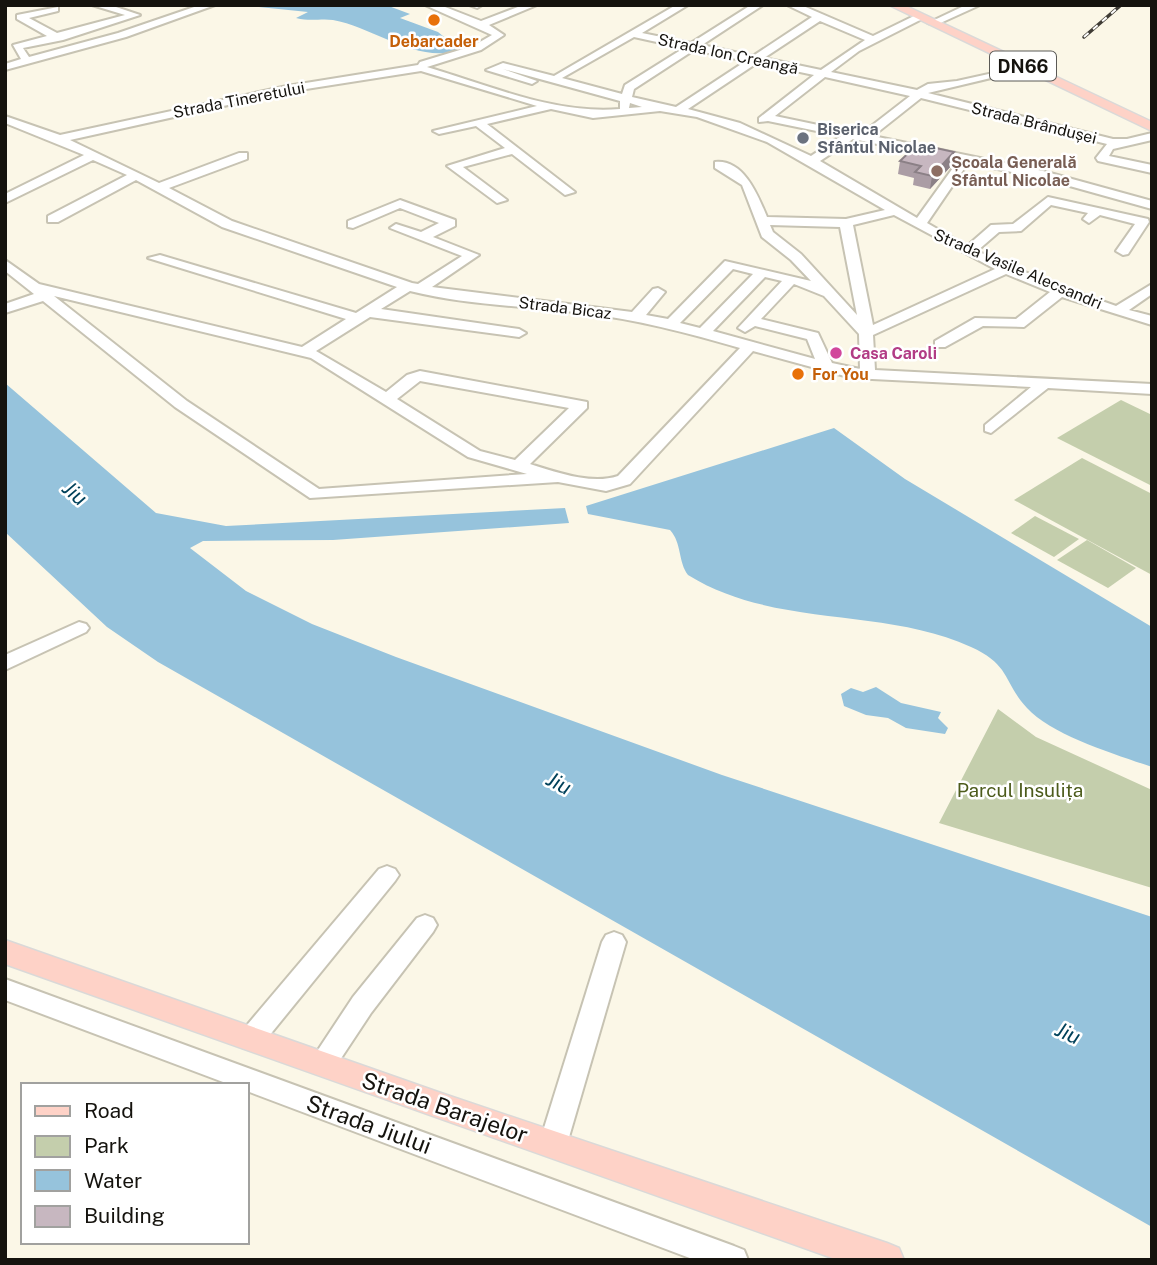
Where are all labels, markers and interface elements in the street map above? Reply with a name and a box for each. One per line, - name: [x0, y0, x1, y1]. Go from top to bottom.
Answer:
- marker: Debarcader: [426, 12, 442, 28]
- street label: Strada Ion Creangă: [656, 30, 800, 78]
- place label: Debarcader: [389, 32, 479, 51]
- road number: DN66: [990, 52, 1056, 80]
- street label: Strada Tineretului: [171, 78, 307, 122]
- street label: Strada Brândușei: [969, 98, 1099, 148]
- place label: Biserica Sfântul Nicolae: [817, 120, 936, 157]
- marker: Biserica Sfântul Nicolae: [795, 130, 811, 146]
- place label: Școala Generală Sfântul Nicolae: [951, 153, 1077, 190]
- marker: Școala Generală Sfântul Nicolae: [929, 163, 945, 179]
- street label: Strada Vasile Alecsandri: [931, 225, 1105, 313]
- street label: Strada Bicaz: [517, 293, 613, 323]
- place label: Casa Caroli: [850, 344, 937, 363]
- marker: Casa Caroli: [828, 345, 844, 361]
- place label: For You: [812, 365, 869, 384]
- marker: For You: [790, 366, 806, 382]
- water label: Jiu: [57, 475, 93, 511]
- water label: Jiu: [542, 766, 576, 800]
- park label: Parcul Insulița: [957, 779, 1083, 801]
- water label: Jiu: [1051, 1016, 1085, 1050]
- street label: Strada Barajelor: [358, 1066, 532, 1148]
- legend: [21, 1083, 248, 1244]
- street label: Strada Jiului: [303, 1089, 435, 1159]
- text: Road: [84, 1098, 134, 1123]
- text: Park: [84, 1133, 129, 1158]
- text: Water: [84, 1168, 142, 1193]
- text: Building: [84, 1203, 165, 1228]

